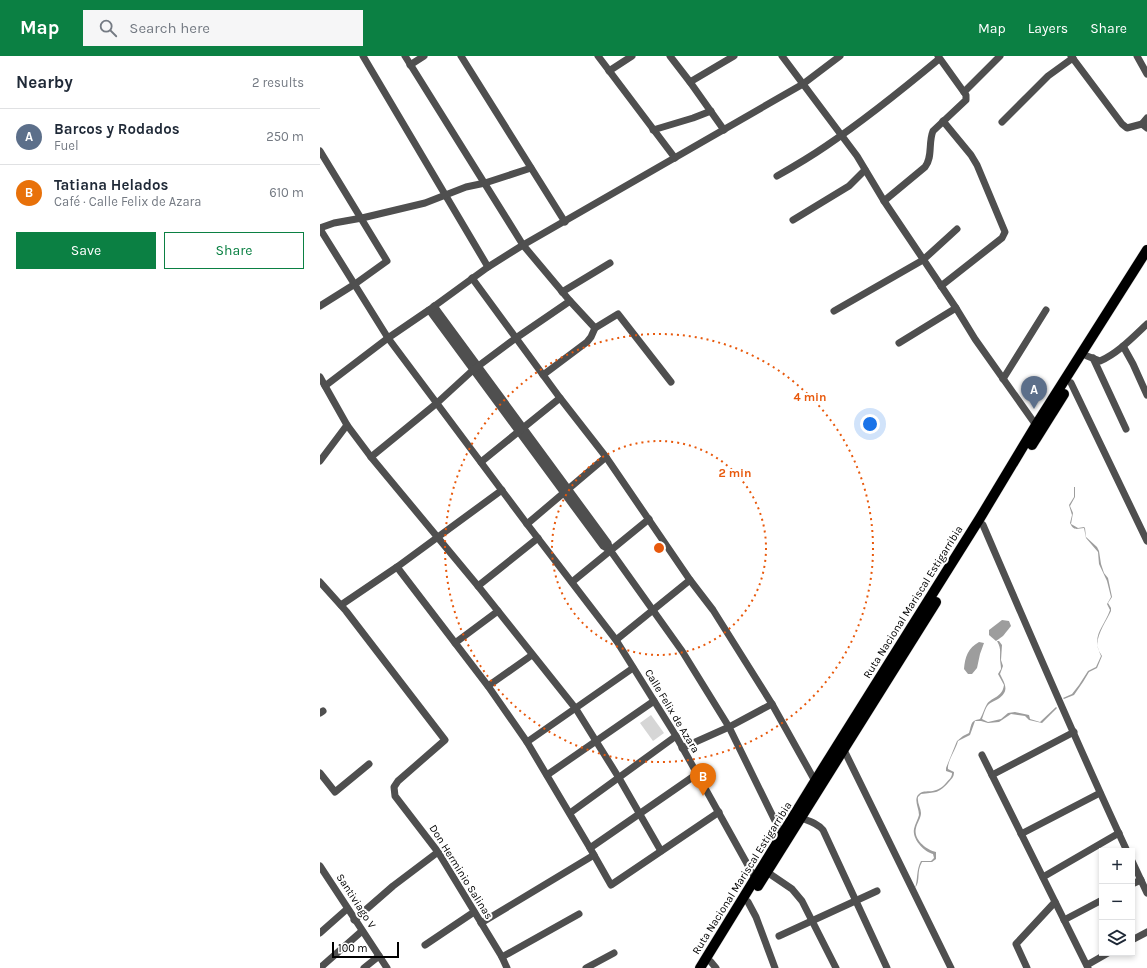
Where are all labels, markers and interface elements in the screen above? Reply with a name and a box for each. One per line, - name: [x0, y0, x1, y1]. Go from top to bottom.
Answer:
- search box: [83, 10, 363, 46]
- text: Map: [20, 17, 59, 39]
- icon: search: [97, 17, 119, 39]
- text: Search here: [129, 19, 210, 37]
- text: Map: [978, 20, 1006, 37]
- text: Layers: [1028, 20, 1068, 37]
- text: Share: [1090, 20, 1127, 37]
- text: Nearby: [16, 72, 73, 92]
- text: 2 results: [252, 75, 304, 90]
- text: Barcos y Rodados: [54, 120, 180, 138]
- text: A: [25, 129, 33, 144]
- text: 250 m: [266, 129, 304, 144]
- text: Fuel: [54, 138, 79, 153]
- text: Tatiana Helados: [54, 176, 168, 194]
- text: B: [25, 185, 33, 200]
- text: 610 m: [269, 185, 304, 200]
- text: Café · Calle Felix de Azara: [54, 194, 201, 209]
- button: Save: [16, 232, 156, 269]
- button: Share: [164, 232, 304, 269]
- pin: A: [1021, 376, 1047, 409]
- text: 4 min: [794, 390, 826, 404]
- your location: [860, 414, 880, 434]
- text: 2 min: [718, 466, 752, 480]
- street label: Ruta Nacional Mariscal Estigarribia: [860, 523, 966, 681]
- centre of rings: [652, 541, 666, 555]
- street label: Calle Felix de Azara: [642, 667, 702, 755]
- pin: B: [690, 763, 716, 796]
- street label: Ruta Nacional Mariscal Estigarribia: [689, 799, 795, 957]
- street label: Don Herminio Salinas: [427, 822, 496, 922]
- map controls: [1099, 848, 1135, 956]
- button: +: [1099, 848, 1135, 884]
- street label: Santiviago V: [333, 871, 379, 931]
- button: −: [1099, 884, 1135, 920]
- button: layers: [1099, 920, 1135, 956]
- scale bar: [332, 940, 399, 959]
- text: 100 m: [338, 942, 368, 955]

